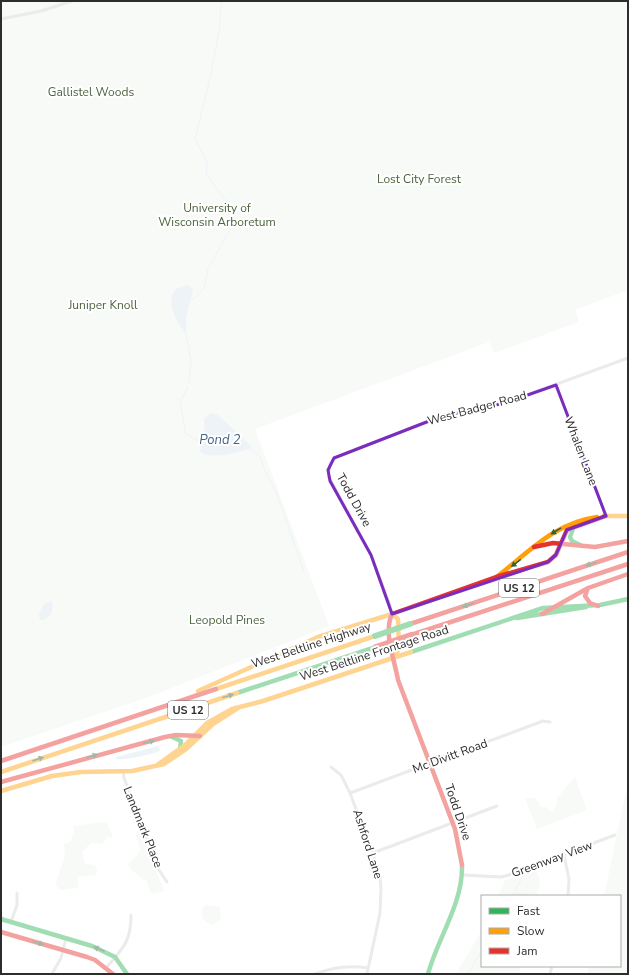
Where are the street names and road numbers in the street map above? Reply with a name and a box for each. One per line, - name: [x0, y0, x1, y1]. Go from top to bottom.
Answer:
- street label: West Badger Road: [426, 387, 528, 429]
- street label: Whalen Lane: [561, 414, 601, 488]
- street label: Todd Drive: [333, 471, 375, 529]
- road number: US 12: [499, 579, 539, 597]
- street label: West Beltline Highway: [249, 618, 374, 672]
- street label: West Beltline Frontage Road: [297, 621, 451, 685]
- road number: US 12: [168, 701, 208, 719]
- street label: Mc Divitt Road: [410, 735, 490, 777]
- street label: Todd Drive: [441, 782, 475, 842]
- street label: Landmark Place: [119, 784, 167, 870]
- street label: Ashford Lane: [349, 807, 387, 881]
- street label: Greenway View: [509, 837, 595, 881]

